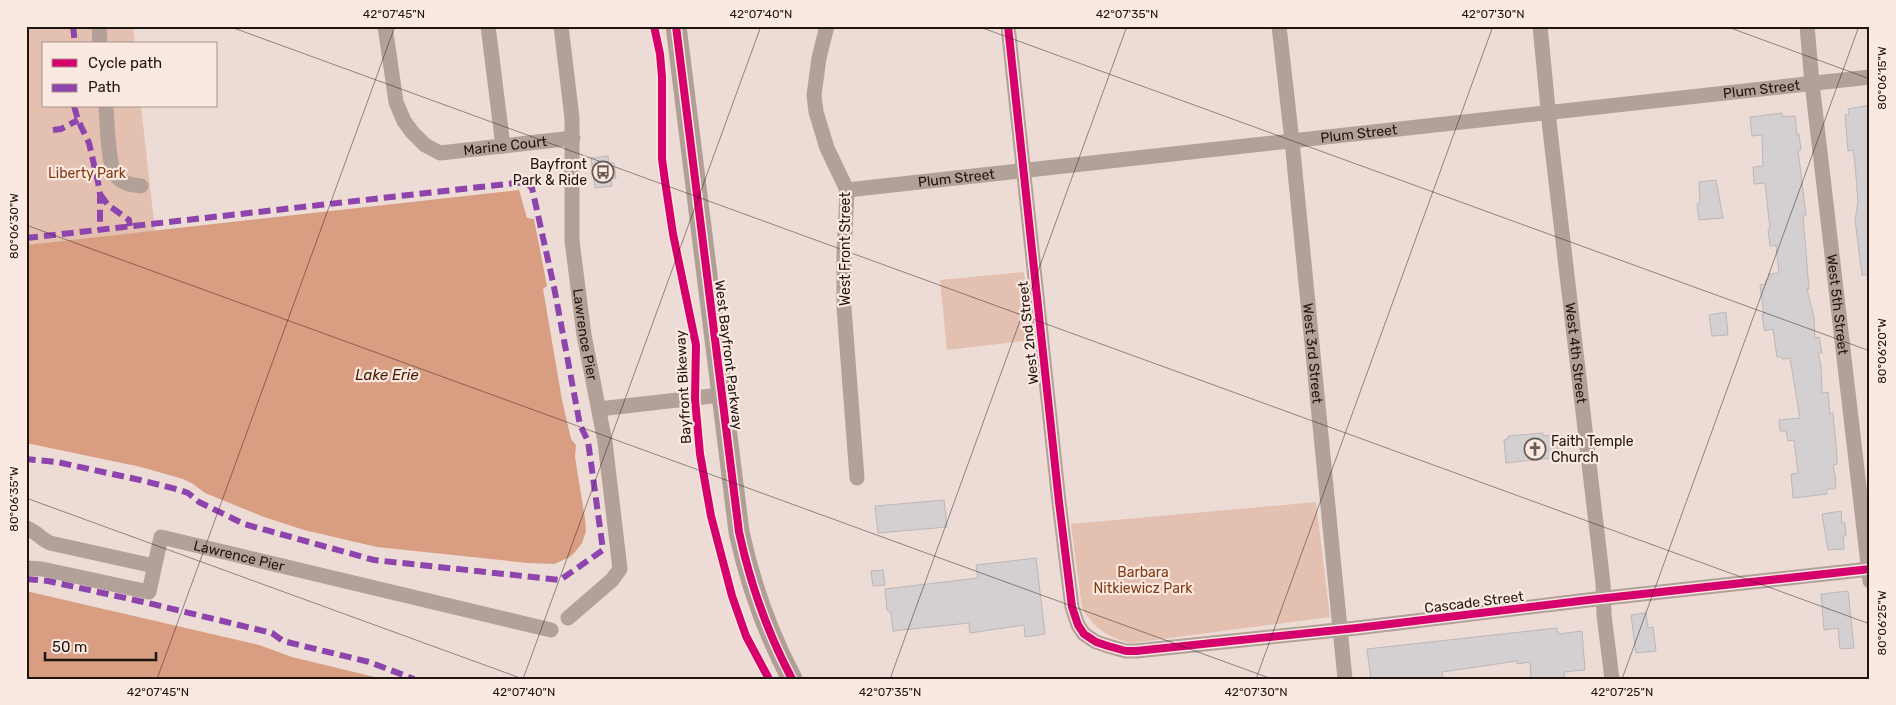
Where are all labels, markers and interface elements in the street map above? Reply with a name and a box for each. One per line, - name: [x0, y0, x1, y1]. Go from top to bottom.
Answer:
- text: 42°07'45"N: [363, 7, 425, 21]
- text: 42°07'40"N: [730, 7, 792, 21]
- text: 42°07'35"N: [1096, 7, 1158, 21]
- text: 42°07'30"N: [1461, 7, 1525, 21]
- legend: [42, 42, 218, 108]
- text: 80°06'15"W: [1875, 46, 1889, 110]
- text: Cycle path: [88, 54, 162, 72]
- street label: Plum Street: [1722, 77, 1801, 102]
- text: Path: [88, 78, 121, 96]
- street label: Plum Street: [1320, 121, 1399, 147]
- street label: Marine Court: [463, 133, 548, 159]
- place label: Bayfront Park & Ride: [513, 156, 588, 189]
- bus stop icon: Bayfront Park & Ride: [591, 160, 615, 184]
- park label: Liberty Park: [48, 165, 127, 182]
- street label: Plum Street: [917, 166, 996, 191]
- street label: West Front Street: [837, 192, 854, 306]
- text: 80°06'30"W: [7, 193, 21, 259]
- street label: West 5th Street: [1823, 253, 1852, 356]
- street label: West Bayfront Parkway: [711, 279, 746, 431]
- street label: West 2nd Street: [1015, 280, 1042, 385]
- street label: Lawrence Pier: [569, 287, 601, 383]
- street label: West 3rd Street: [1299, 302, 1326, 405]
- street label: West 4th Street: [1561, 302, 1590, 405]
- text: 80°06'20"W: [1875, 318, 1889, 384]
- street label: Bayfront Bikeway: [672, 329, 695, 444]
- water label: Lake Erie: [355, 366, 419, 384]
- place label: Faith Temple Church: [1551, 433, 1634, 466]
- church icon: Faith Temple Church: [1523, 437, 1547, 461]
- text: 80°06'35"W: [7, 466, 21, 532]
- street label: Lawrence Pier: [192, 537, 287, 575]
- park label: Barbara Nitkiewicz Park: [1094, 564, 1193, 597]
- street label: Cascade Street: [1424, 588, 1525, 617]
- text: 80°06'25"W: [1875, 590, 1889, 656]
- scale bar: [45, 630, 156, 662]
- text: 50 m: [52, 638, 87, 656]
- text: 42°07'45"N: [127, 685, 189, 699]
- text: 42°07'40"N: [493, 685, 555, 699]
- text: 42°07'35"N: [859, 685, 921, 699]
- text: 42°07'30"N: [1224, 685, 1288, 699]
- text: 42°07'25"N: [1591, 685, 1653, 699]

